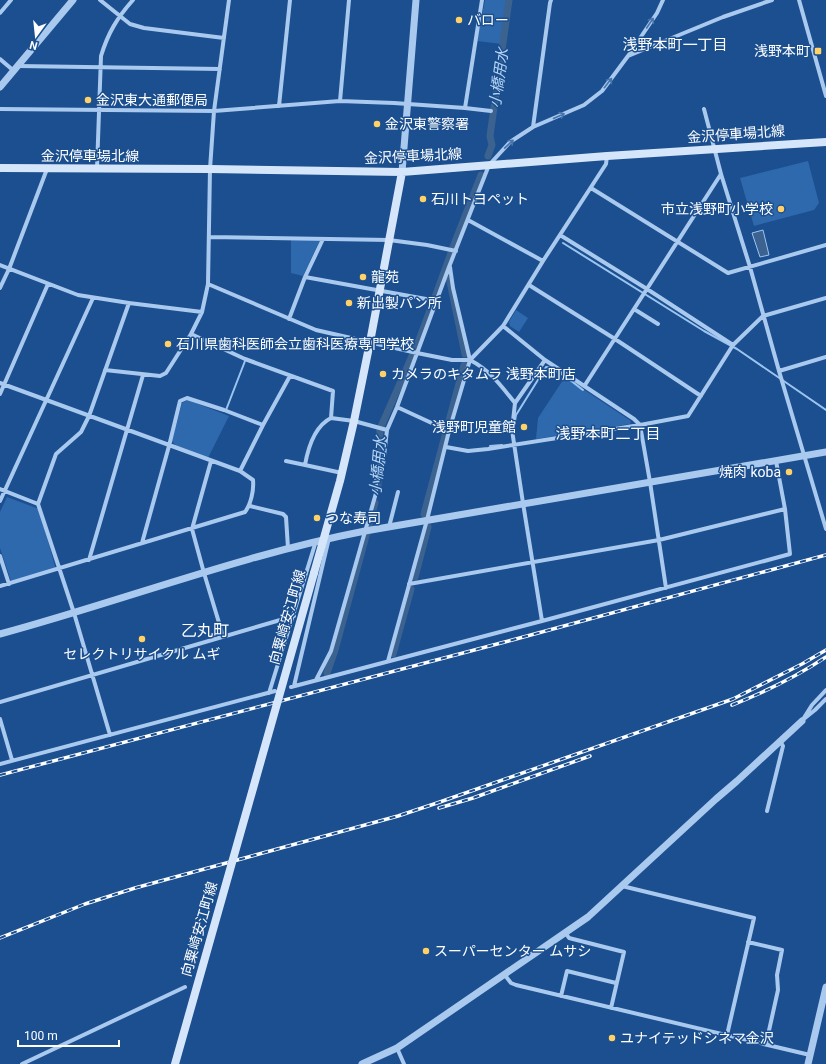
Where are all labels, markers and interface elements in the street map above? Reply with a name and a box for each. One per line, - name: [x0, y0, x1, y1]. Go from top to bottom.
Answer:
- place label: バロー: [467, 12, 509, 28]
- marker: バロー: [454, 15, 464, 25]
- north arrow: [16, 16, 56, 56]
- one-way arrow: [646, 18, 654, 29]
- district label: 浅野本町一丁目: [622, 36, 728, 54]
- text: N: [28, 38, 39, 52]
- place label: 浅野本町: [754, 43, 810, 59]
- water label: 小橋用水: [486, 45, 512, 109]
- marker: 浅野本町: [813, 46, 823, 56]
- one-way arrow: [604, 78, 613, 89]
- place label: 金沢東大通郵便局: [96, 92, 208, 108]
- marker: 金沢東大通郵便局: [83, 95, 93, 105]
- one-way arrow: [552, 112, 564, 119]
- place label: 金沢東警察署: [385, 116, 469, 132]
- marker: 金沢東警察署: [372, 119, 382, 129]
- street label: 金沢停車場北線: [687, 123, 785, 145]
- one-way arrow: [504, 139, 514, 148]
- street label: 金沢停車場北線: [364, 145, 462, 167]
- street label: 金沢停車場北線: [41, 148, 139, 164]
- place label: 石川トヨペット: [431, 191, 529, 207]
- marker: 石川トヨペット: [418, 194, 428, 204]
- place label: 市立浅野町小学校: [661, 201, 773, 217]
- marker: 市立浅野町小学校: [776, 204, 786, 214]
- place label: 龍苑: [371, 269, 399, 285]
- marker: 龍苑: [358, 272, 368, 282]
- place label: 新出製パン所: [357, 295, 442, 311]
- marker: 新出製パン所: [344, 298, 354, 308]
- place label: 石川県歯科医師会立歯科医療専門学校: [176, 336, 414, 352]
- marker: 石川県歯科医師会立歯科医療専門学校: [163, 339, 173, 349]
- place label: カメラのキタムラ 浅野本町店: [391, 366, 576, 382]
- marker: カメラのキタムラ 浅野本町店: [378, 369, 388, 379]
- place label: 浅野町児童館: [432, 419, 516, 435]
- marker: 浅野町児童館: [519, 422, 529, 432]
- district label: 浅野本町二丁目: [555, 425, 661, 443]
- water label: 小橋用水: [366, 433, 390, 497]
- place label: 焼肉 koba: [719, 464, 781, 480]
- marker: 焼肉 koba: [784, 467, 794, 477]
- place label: つな寿司: [325, 510, 381, 526]
- marker: つな寿司: [312, 513, 322, 523]
- street label: 向粟崎安江町線: [266, 568, 308, 666]
- district label: 乙丸町: [181, 621, 229, 640]
- marker: セレクトリサイクル ムギ: [137, 634, 147, 644]
- place label: セレクトリサイクル ムギ: [64, 646, 220, 662]
- street label: 向粟崎安江町線: [178, 880, 220, 978]
- place label: スーパーセンター ムサシ: [434, 943, 591, 959]
- marker: スーパーセンター ムサシ: [421, 946, 431, 956]
- scale bar: [18, 1022, 119, 1048]
- text: 100 m: [24, 1029, 58, 1043]
- place label: ユナイテッドシネマ金沢: [620, 1030, 774, 1046]
- marker: ユナイテッドシネマ金沢: [607, 1033, 617, 1043]

